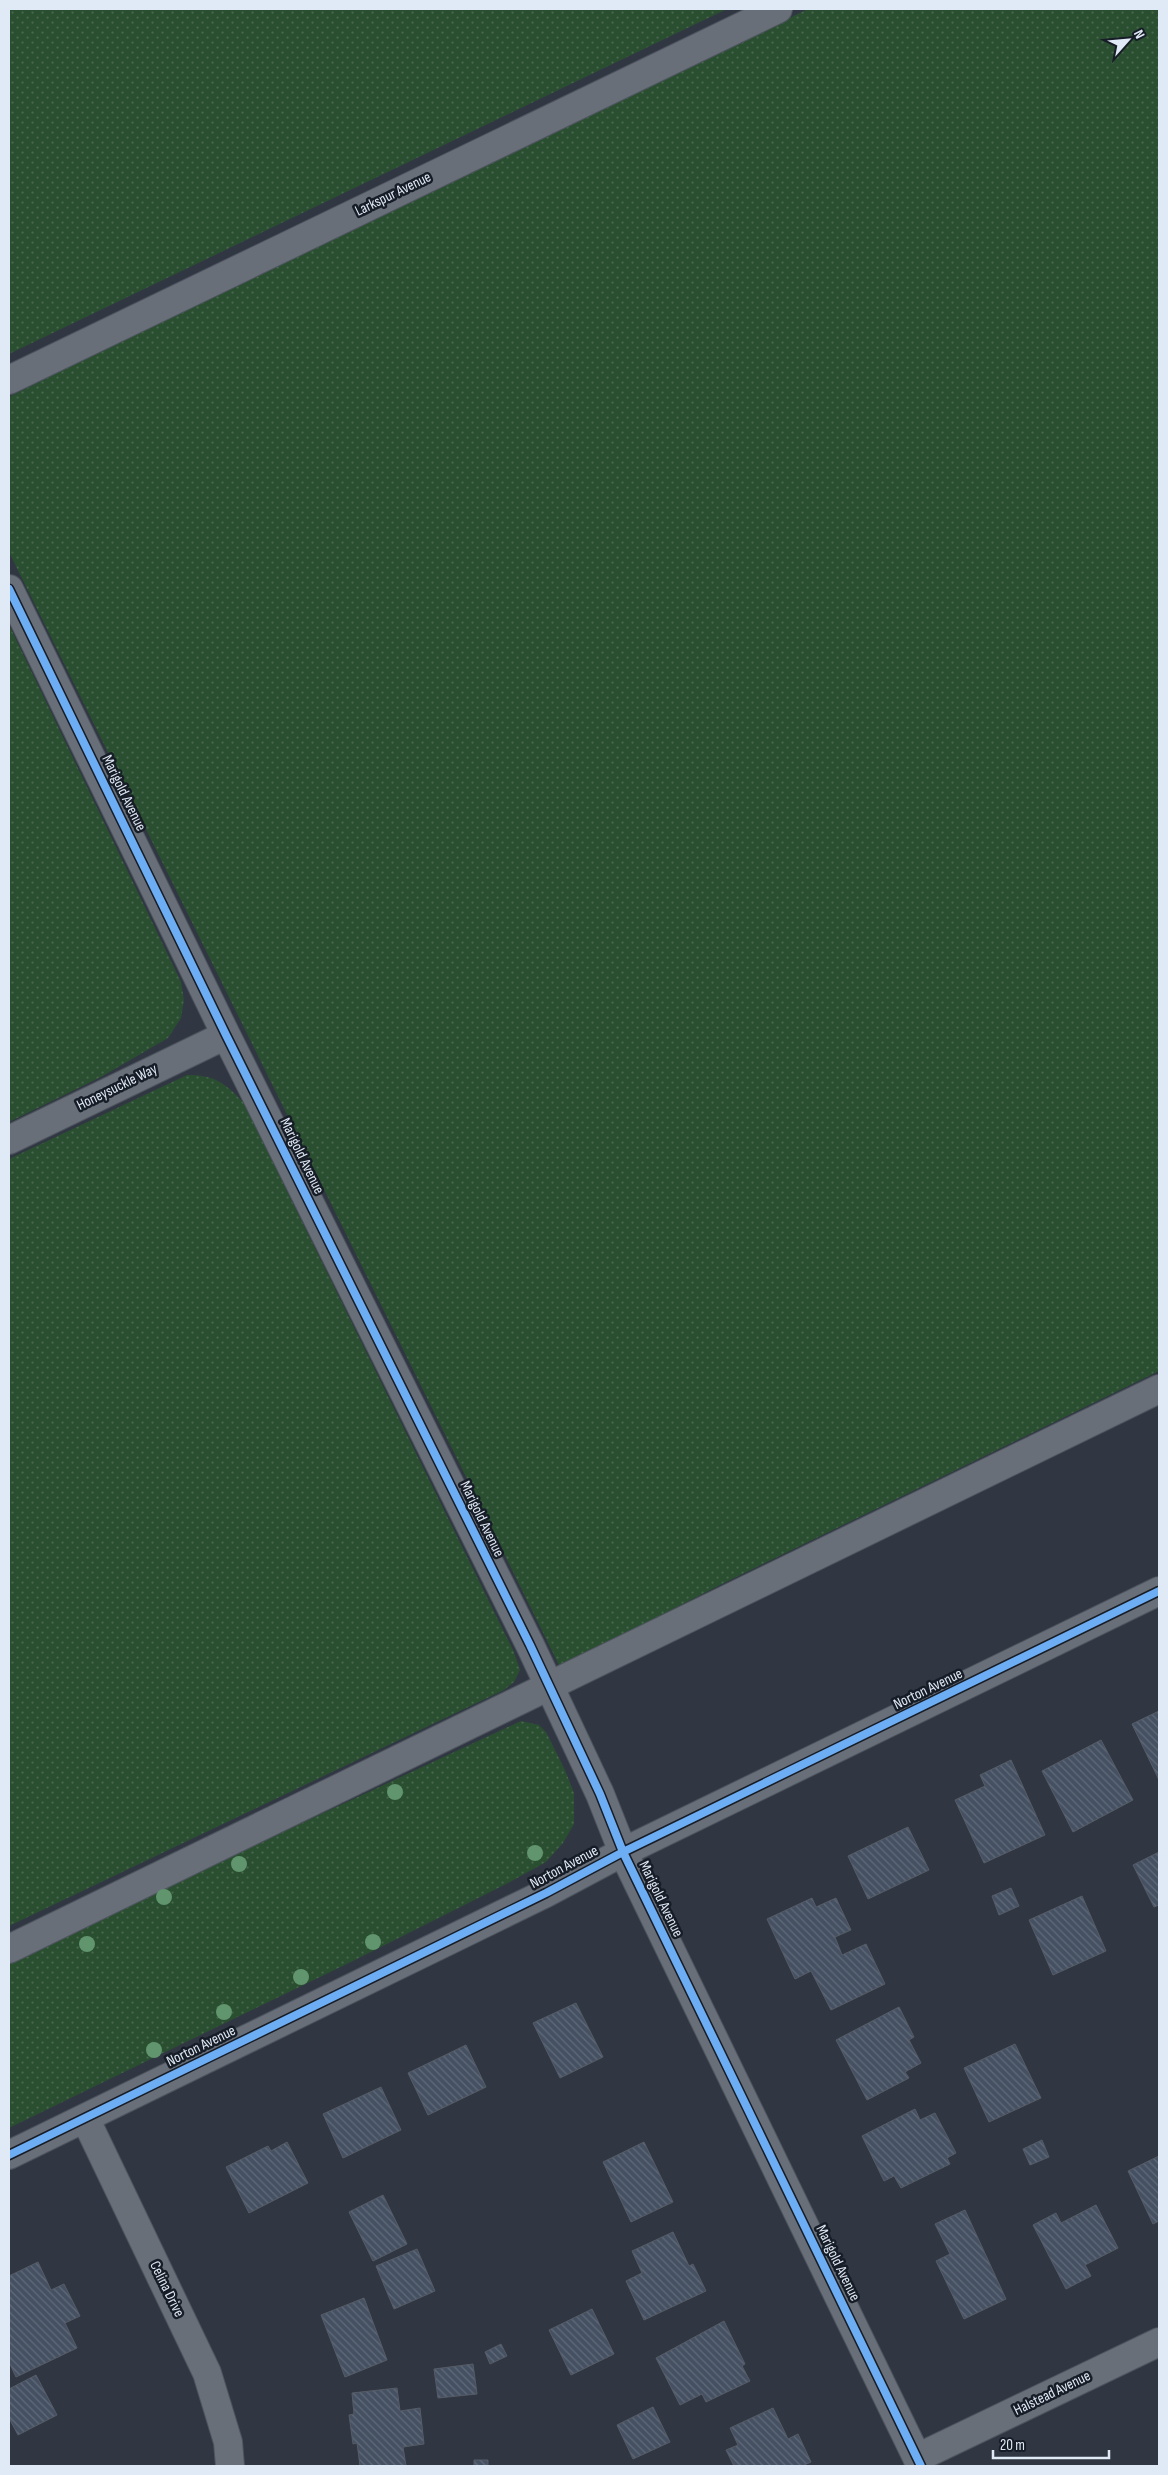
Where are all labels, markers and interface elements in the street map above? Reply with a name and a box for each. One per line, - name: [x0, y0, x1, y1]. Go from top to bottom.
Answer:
- north arrow: [1103, 15, 1153, 65]
- text: N: [1130, 27, 1148, 42]
- street label: Larkspur Avenue: [352, 167, 434, 221]
- street label: Marigold Avenue: [97, 752, 151, 834]
- street label: Honeysuckle Way: [74, 1059, 161, 1115]
- street label: Marigold Avenue: [275, 1115, 329, 1197]
- street label: Marigold Avenue: [455, 1478, 509, 1560]
- street label: Norton Avenue: [890, 1664, 966, 1714]
- street label: Norton Avenue: [527, 1841, 601, 1893]
- street label: Marigold Avenue: [634, 1858, 688, 1940]
- street label: Norton Avenue: [163, 2021, 239, 2071]
- street label: Marigold Avenue: [811, 2222, 865, 2304]
- street label: Celina Drive: [145, 2258, 189, 2320]
- street label: Halstead Avenue: [1010, 2366, 1094, 2420]
- scale bar: [993, 2428, 1109, 2460]
- text: 20 m: [1000, 2436, 1025, 2455]

